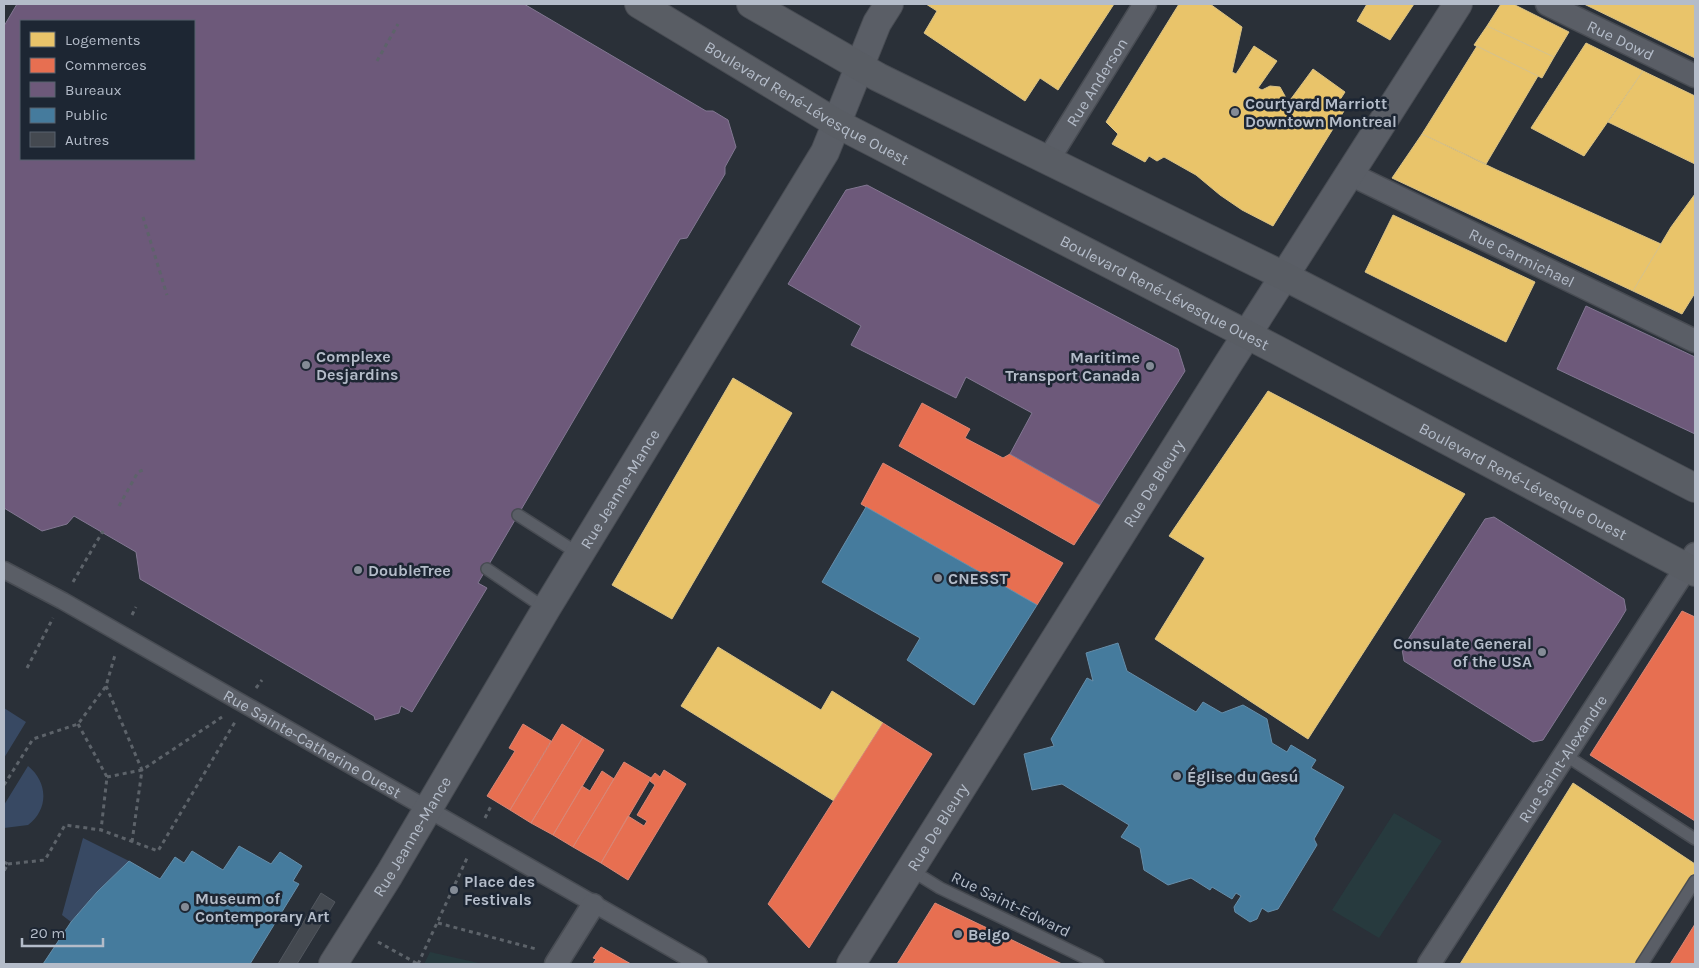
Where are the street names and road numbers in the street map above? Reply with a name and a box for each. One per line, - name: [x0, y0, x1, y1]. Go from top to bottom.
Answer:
- street label: Rue Dowd: [1584, 16, 1657, 64]
- street label: Rue Anderson: [1062, 34, 1131, 130]
- street label: Boulevard René-Lévesque Ouest: [701, 37, 913, 169]
- street label: Rue Carmichael: [1466, 224, 1578, 291]
- street label: Boulevard René-Lévesque Ouest: [1057, 231, 1273, 354]
- street label: Boulevard René-Lévesque Ouest: [1416, 418, 1631, 544]
- street label: Rue Jeanne-Mance: [576, 425, 663, 552]
- street label: Rue De Bleury: [1119, 435, 1188, 530]
- street label: Rue Sainte-Catherine Ouest: [220, 685, 405, 802]
- street label: Rue Saint-Alexandre: [1514, 691, 1611, 826]
- street label: Rue Jeanne-Mance: [368, 773, 455, 900]
- street label: Rue De Bleury: [903, 779, 972, 874]
- street label: Rue Saint-Edward: [948, 867, 1074, 941]

